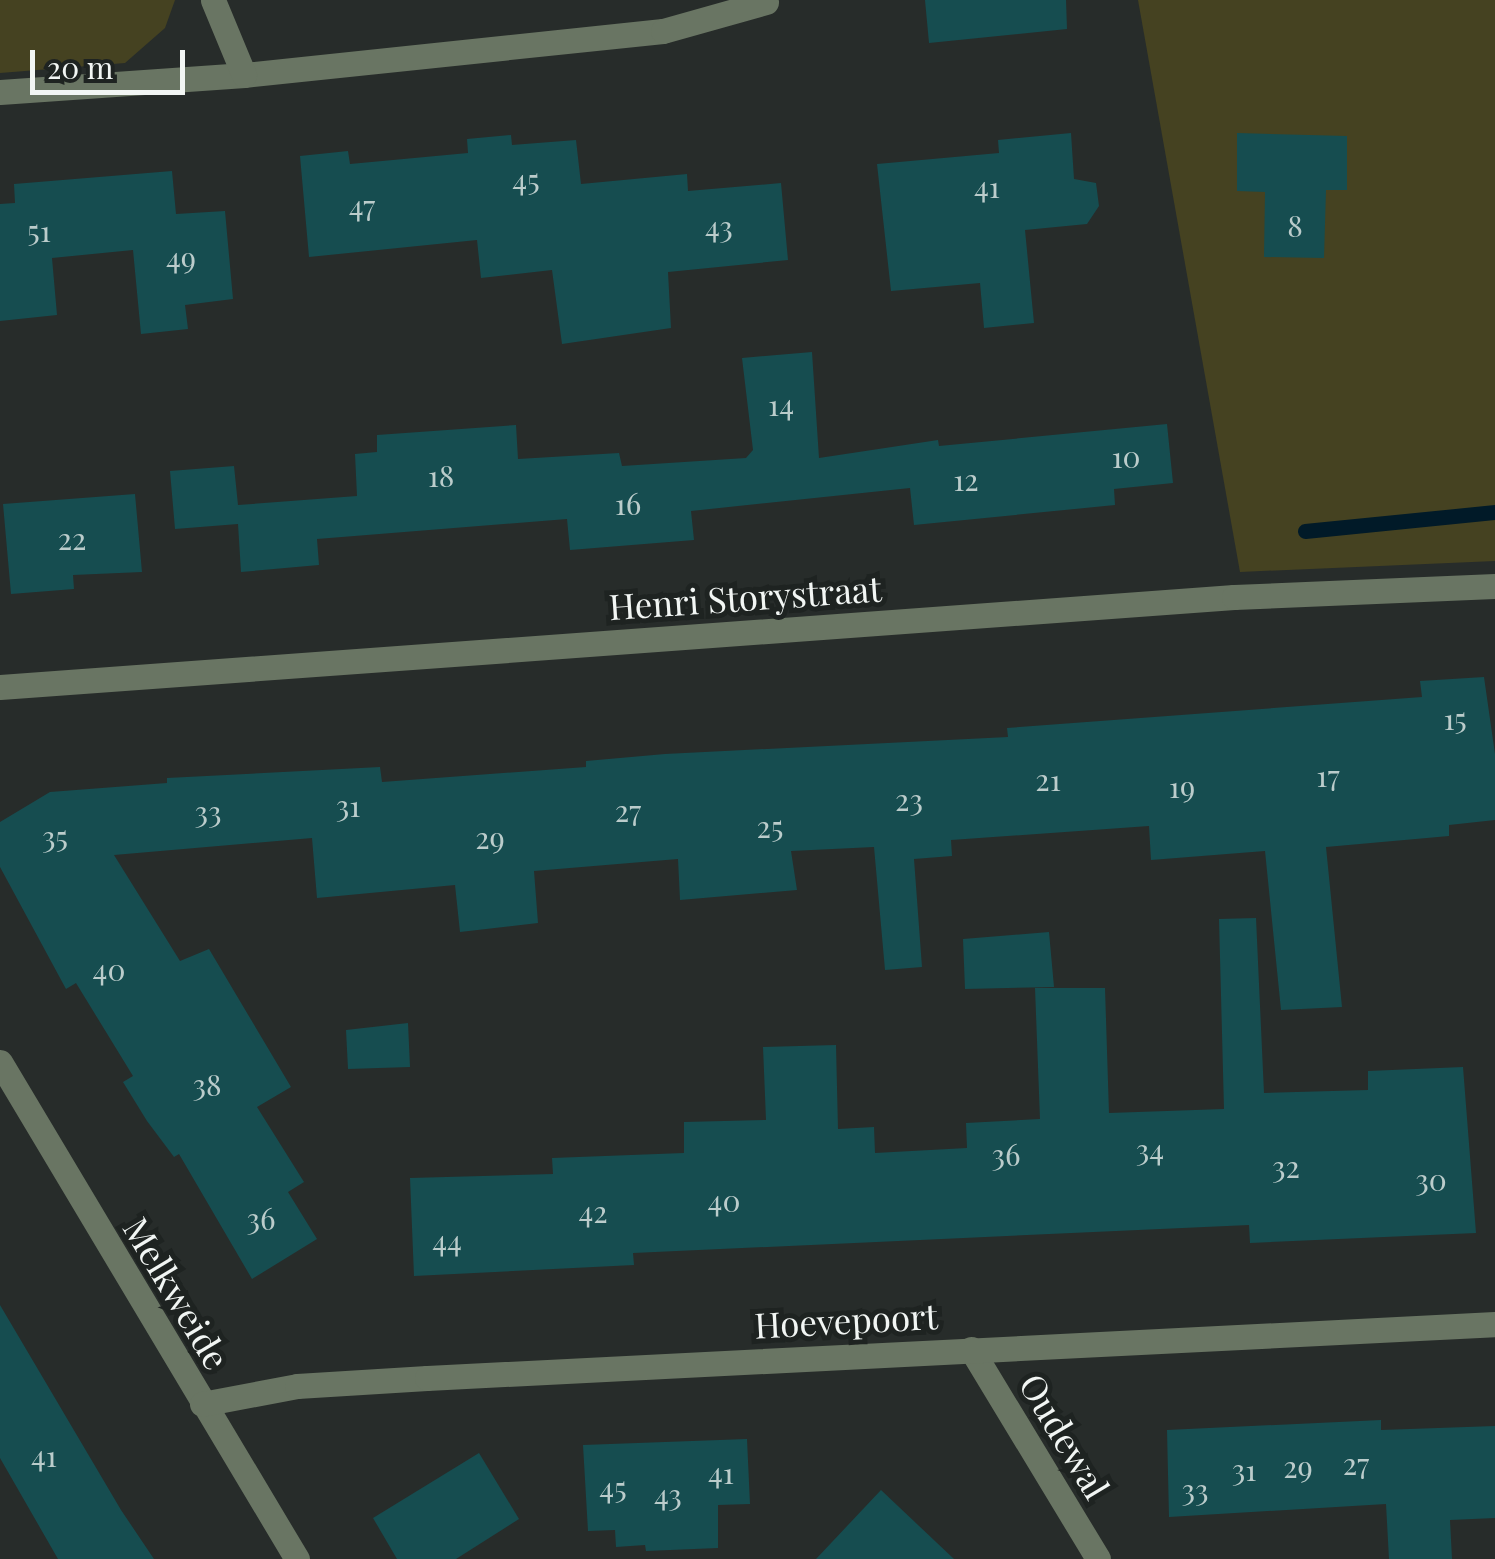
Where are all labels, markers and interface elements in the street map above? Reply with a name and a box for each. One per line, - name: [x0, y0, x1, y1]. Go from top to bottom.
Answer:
- scale bar: [35, 30, 190, 92]
- text: 20 m: [47, 47, 113, 87]
- house number: 45: [512, 161, 540, 197]
- house number: 41: [974, 168, 1000, 204]
- house number: 47: [349, 187, 375, 223]
- house number: 8: [1287, 207, 1303, 243]
- house number: 43: [705, 208, 733, 244]
- house number: 51: [27, 212, 51, 248]
- house number: 49: [166, 239, 196, 275]
- house number: 14: [768, 386, 794, 422]
- house number: 10: [1111, 438, 1141, 474]
- house number: 18: [428, 457, 454, 493]
- house number: 12: [953, 461, 979, 497]
- house number: 16: [615, 485, 641, 521]
- house number: 22: [58, 520, 86, 556]
- street label: Henri Storystraat: [607, 567, 883, 627]
- house number: 15: [1443, 700, 1467, 736]
- house number: 17: [1316, 757, 1340, 793]
- house number: 21: [1035, 761, 1061, 797]
- house number: 19: [1169, 768, 1195, 804]
- house number: 23: [895, 781, 923, 817]
- house number: 31: [336, 787, 360, 823]
- house number: 27: [615, 792, 641, 828]
- house number: 33: [194, 793, 222, 829]
- house number: 25: [757, 808, 783, 844]
- house number: 35: [42, 818, 68, 854]
- house number: 29: [475, 819, 505, 855]
- house number: 40: [93, 951, 125, 987]
- house number: 38: [192, 1066, 222, 1102]
- house number: 34: [1136, 1131, 1164, 1167]
- house number: 36: [991, 1136, 1021, 1172]
- house number: 32: [1272, 1148, 1300, 1184]
- house number: 30: [1415, 1161, 1447, 1197]
- house number: 40: [708, 1182, 740, 1218]
- house number: 42: [578, 1193, 608, 1229]
- house number: 36: [246, 1200, 276, 1236]
- street label: Melkweide: [115, 1210, 239, 1376]
- house number: 44: [432, 1222, 462, 1258]
- street label: Hoevepoort: [753, 1294, 939, 1346]
- street label: Oudewal: [1011, 1366, 1119, 1506]
- house number: 41: [31, 1437, 57, 1473]
- house number: 27: [1343, 1445, 1369, 1481]
- house number: 29: [1283, 1448, 1313, 1484]
- house number: 31: [1232, 1451, 1256, 1487]
- house number: 41: [708, 1454, 734, 1490]
- house number: 45: [599, 1469, 627, 1505]
- house number: 33: [1181, 1471, 1209, 1507]
- house number: 43: [654, 1476, 682, 1512]

